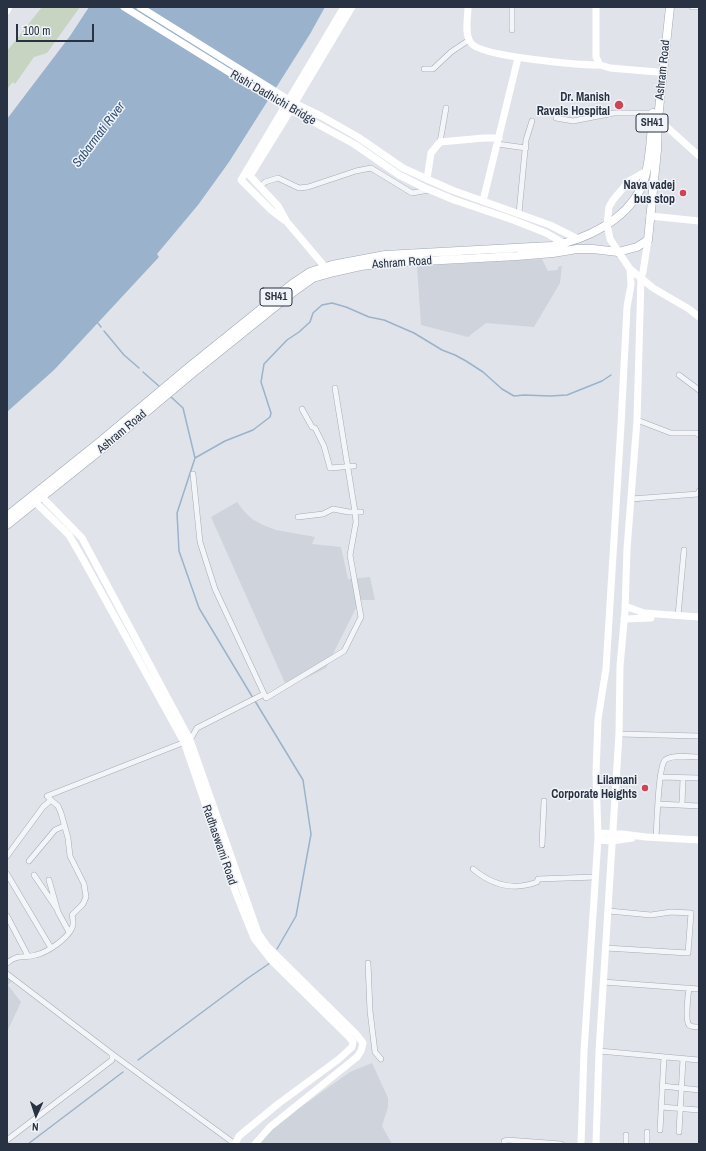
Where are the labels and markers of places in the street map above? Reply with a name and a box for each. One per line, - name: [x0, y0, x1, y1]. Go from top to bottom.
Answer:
- place label: Dr. Manish Ravals Hospital: [537, 91, 610, 119]
- marker: Dr. Manish Ravals Hospital: [613, 99, 625, 111]
- place label: Nava vadej bus stop: [624, 179, 675, 207]
- marker: Nava vadej bus stop: [678, 188, 688, 198]
- place label: Lilamani Corporate Heights: [551, 774, 637, 802]
- marker: Lilamani Corporate Heights: [640, 783, 650, 793]

